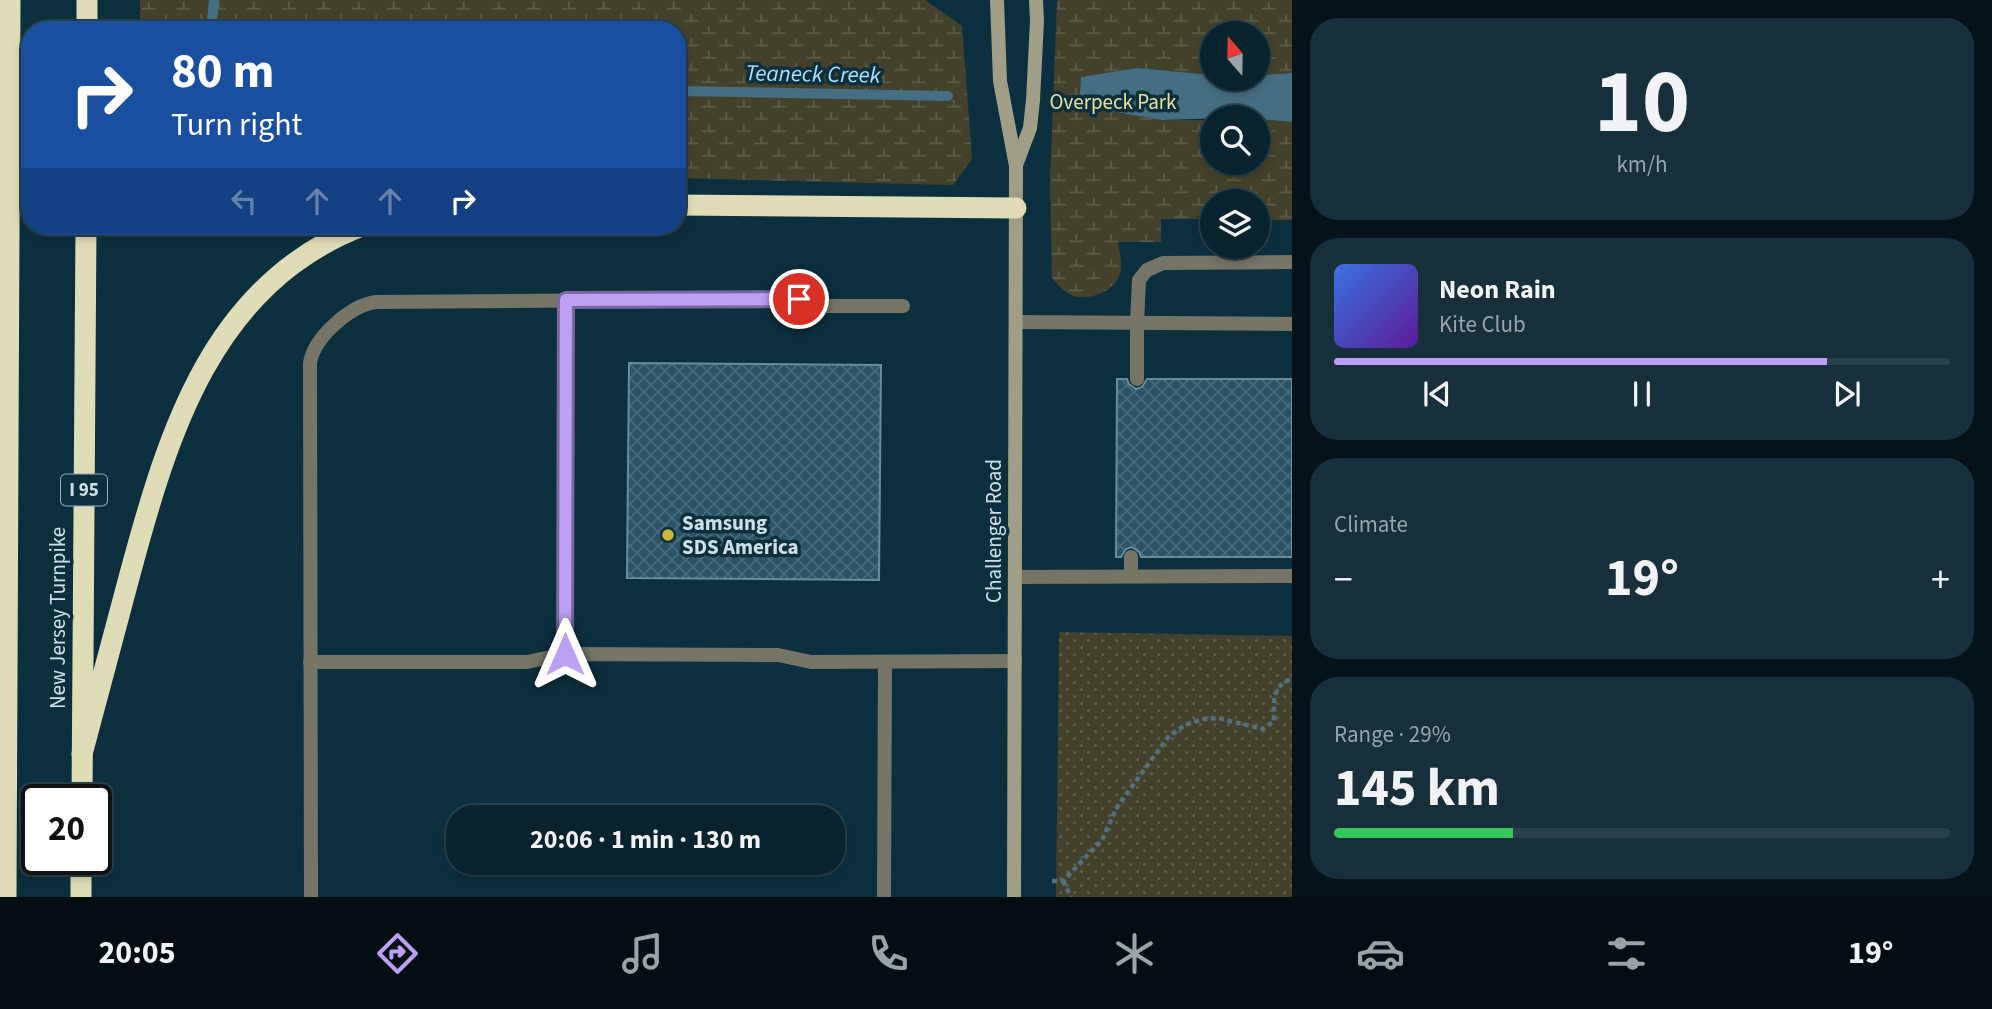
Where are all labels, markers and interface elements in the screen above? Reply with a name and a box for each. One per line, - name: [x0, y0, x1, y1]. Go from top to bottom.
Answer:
- north arrow: [1200, 21, 1270, 91]
- map controls: [1200, 21, 1270, 259]
- text: 80 m: [171, 37, 275, 107]
- text: 10: [1594, 38, 1690, 167]
- icon: right: [56, 49, 147, 140]
- water label: Teaneck Creek: [745, 56, 882, 92]
- park label: Overpeck Park: [1050, 87, 1177, 117]
- text: Turn right: [171, 102, 302, 148]
- button: search: [1200, 105, 1270, 175]
- text: km/h: [1616, 148, 1668, 181]
- icon: left: [225, 182, 263, 220]
- icon: ahead: [298, 182, 336, 220]
- icon: ahead: [371, 182, 409, 220]
- icon: right: [444, 182, 482, 220]
- button: layers: [1200, 189, 1270, 259]
- pin: [769, 269, 829, 329]
- text: Neon Rain: [1439, 271, 1556, 308]
- icon: arrive: [780, 280, 818, 318]
- text: Kite Club: [1439, 308, 1526, 341]
- icon: previous: [1418, 375, 1456, 413]
- icon: pause: [1623, 375, 1661, 413]
- icon: next: [1828, 375, 1866, 413]
- street label: Challenger Road: [979, 459, 1009, 603]
- road number: I 95: [61, 475, 107, 505]
- place label: Samsung SDS America: [682, 508, 799, 562]
- text: Climate: [1334, 508, 1408, 541]
- street label: New Jersey Turnpike: [43, 527, 73, 709]
- marker: Samsung SDS America: [660, 527, 676, 543]
- text: 19°: [1605, 542, 1679, 616]
- text: −: [1334, 553, 1353, 607]
- text: +: [1931, 553, 1950, 607]
- position arrow: [528, 617, 602, 691]
- text: Range · 29%: [1334, 718, 1451, 751]
- text: 145 km: [1334, 752, 1500, 826]
- speed limit sign: 20: [21, 784, 112, 875]
- text: 20:06 · 1 min · 130 m: [530, 821, 761, 858]
- icon: directions: [373, 929, 422, 978]
- icon: music: [618, 929, 667, 978]
- icon: phone: [864, 929, 913, 978]
- icon: climate: [1110, 929, 1159, 978]
- icon: car: [1356, 929, 1405, 978]
- icon: filters: [1602, 929, 1651, 978]
- text: 20:05: [98, 930, 176, 976]
- text: 19°: [1848, 930, 1893, 976]

